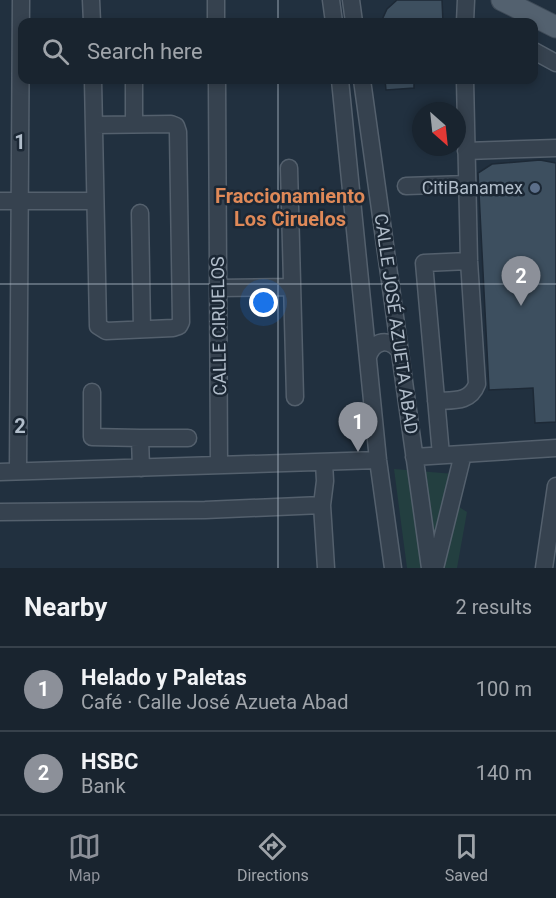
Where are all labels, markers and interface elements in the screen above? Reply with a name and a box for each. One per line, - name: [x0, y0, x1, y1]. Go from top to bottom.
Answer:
- search box: [18, 18, 538, 84]
- icon: search: [39, 35, 72, 68]
- text: Search here: [87, 39, 203, 64]
- north arrow: [412, 102, 466, 156]
- text: 1: [14, 130, 26, 154]
- place label: CitiBanamex: [422, 177, 523, 198]
- marker: CitiBanamex: [528, 181, 542, 195]
- district label: Fraccionamiento Los Ciruelos: [215, 184, 365, 231]
- street label: CALLE JOSÉ AZUETA ABAD: [371, 212, 422, 436]
- street label: CALLE CIRUELOS: [207, 256, 230, 396]
- pin: 2: [502, 256, 540, 306]
- your location: [249, 288, 278, 317]
- pin: 1: [338, 402, 378, 452]
- text: 2: [14, 414, 26, 438]
- text: Nearby: [24, 592, 107, 622]
- text: 2 results: [456, 595, 532, 619]
- text: Helado y Paletas: [81, 665, 247, 690]
- text: 1: [38, 677, 49, 701]
- text: 100 m: [476, 677, 532, 701]
- text: Café · Calle José Azueta Abad: [81, 690, 348, 714]
- text: HSBC: [81, 749, 139, 774]
- text: 2: [38, 761, 49, 785]
- text: 140 m: [476, 761, 532, 785]
- text: Bank: [81, 774, 126, 798]
- tab: Map: [68, 830, 101, 885]
- tab: Directions: [237, 830, 309, 885]
- tab: Saved: [445, 830, 488, 885]

